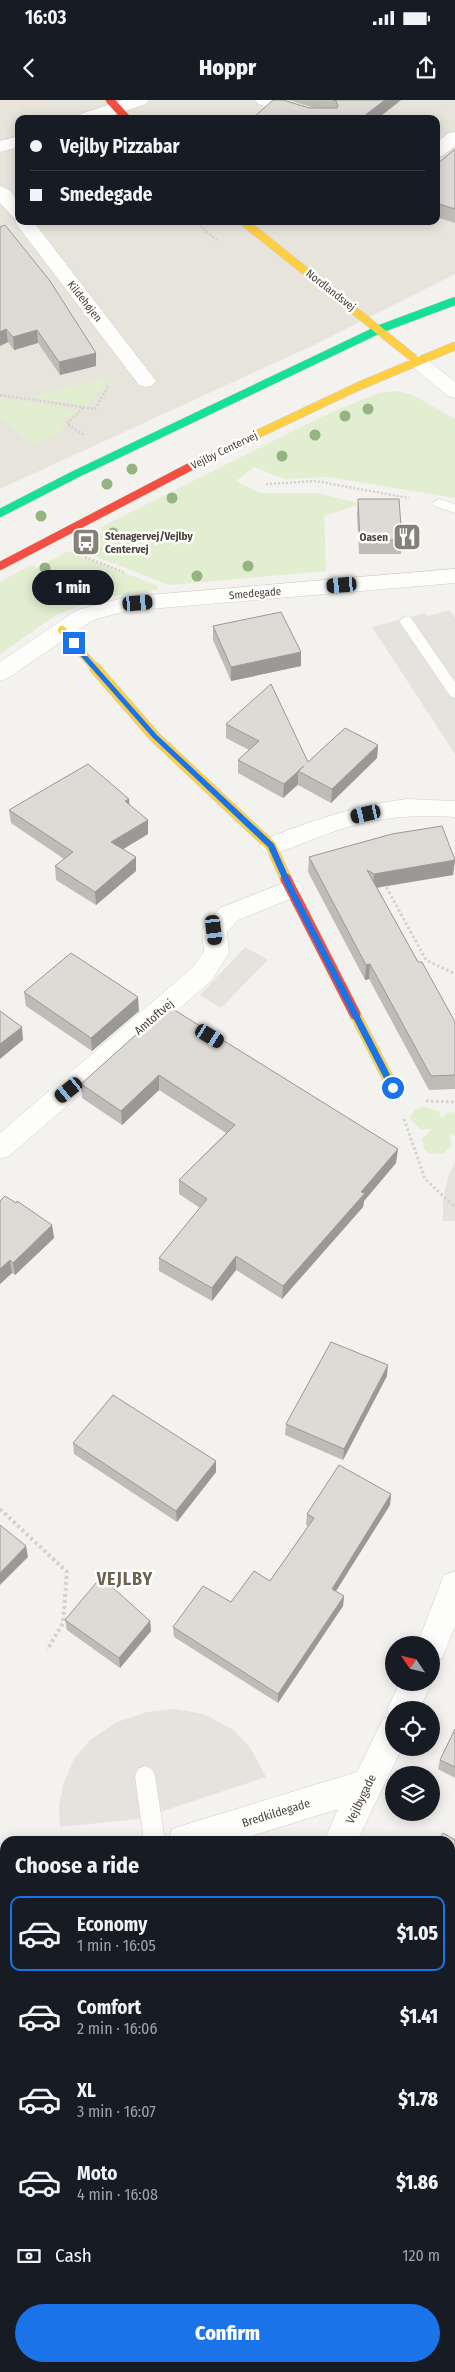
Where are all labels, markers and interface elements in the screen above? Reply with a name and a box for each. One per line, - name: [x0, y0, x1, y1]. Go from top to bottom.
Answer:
- text: 16:03: [25, 6, 67, 29]
- icon: back: [15, 54, 43, 82]
- text: Hoppr: [199, 54, 256, 81]
- icon: share: [412, 54, 440, 82]
- text: Vejlby Pizzabar: [60, 135, 179, 158]
- text: Smedegade: [60, 183, 152, 206]
- street label: Nordlandsvej: [303, 267, 358, 314]
- street label: Kildehøjen: [65, 278, 105, 324]
- street label: Vejlby Centervej: [189, 429, 260, 472]
- restaurant icon: Oasen: [392, 522, 422, 552]
- bus stop icon: Stenagervej/Vejlby Centervej: [71, 527, 101, 557]
- place label: Stenagervej/Vejlby Centervej: [105, 530, 193, 556]
- place label: Oasen: [360, 531, 388, 544]
- callout: 1 min: [33, 570, 115, 606]
- car: [326, 576, 357, 594]
- text: 1 min: [56, 578, 90, 597]
- street label: Smedegade: [228, 585, 282, 602]
- car: [122, 594, 153, 612]
- route end: [63, 632, 85, 654]
- car: [349, 803, 382, 825]
- car: [204, 914, 223, 946]
- street label: Amtoftvej: [132, 996, 176, 1038]
- car: [193, 1022, 226, 1050]
- car: [52, 1075, 85, 1105]
- route start: [382, 1077, 404, 1099]
- district label: VEJLBY: [96, 1568, 153, 1590]
- north arrow: [385, 1636, 440, 1691]
- map controls: [385, 1636, 440, 1821]
- button: locate: [385, 1701, 440, 1756]
- button: layers: [385, 1766, 440, 1821]
- street label: Vejlbygade: [343, 1772, 379, 1826]
- street label: Bredkildegade: [240, 1796, 312, 1830]
- text: Choose a ride: [15, 1852, 139, 1879]
- icon: car: [17, 1911, 62, 1956]
- text: Economy: [77, 1913, 147, 1936]
- text: $1.05: [397, 1922, 438, 1945]
- text: 1 min · 16:05: [77, 1936, 156, 1955]
- icon: car: [17, 1994, 62, 2039]
- text: Comfort: [77, 1996, 141, 2019]
- text: $1.41: [400, 2005, 438, 2028]
- text: 2 min · 16:06: [77, 2019, 157, 2038]
- icon: car: [17, 2077, 62, 2122]
- text: XL: [77, 2079, 96, 2102]
- text: $1.78: [398, 2088, 438, 2111]
- text: 3 min · 16:07: [77, 2102, 156, 2121]
- icon: car: [17, 2160, 62, 2205]
- text: Moto: [77, 2162, 117, 2185]
- text: $1.86: [396, 2171, 438, 2194]
- text: 4 min · 16:08: [77, 2185, 158, 2204]
- icon: cash: [15, 2242, 43, 2270]
- text: Cash: [55, 2244, 92, 2267]
- text: 120 m: [402, 2246, 440, 2265]
- button: Confirm: [15, 2304, 440, 2362]

